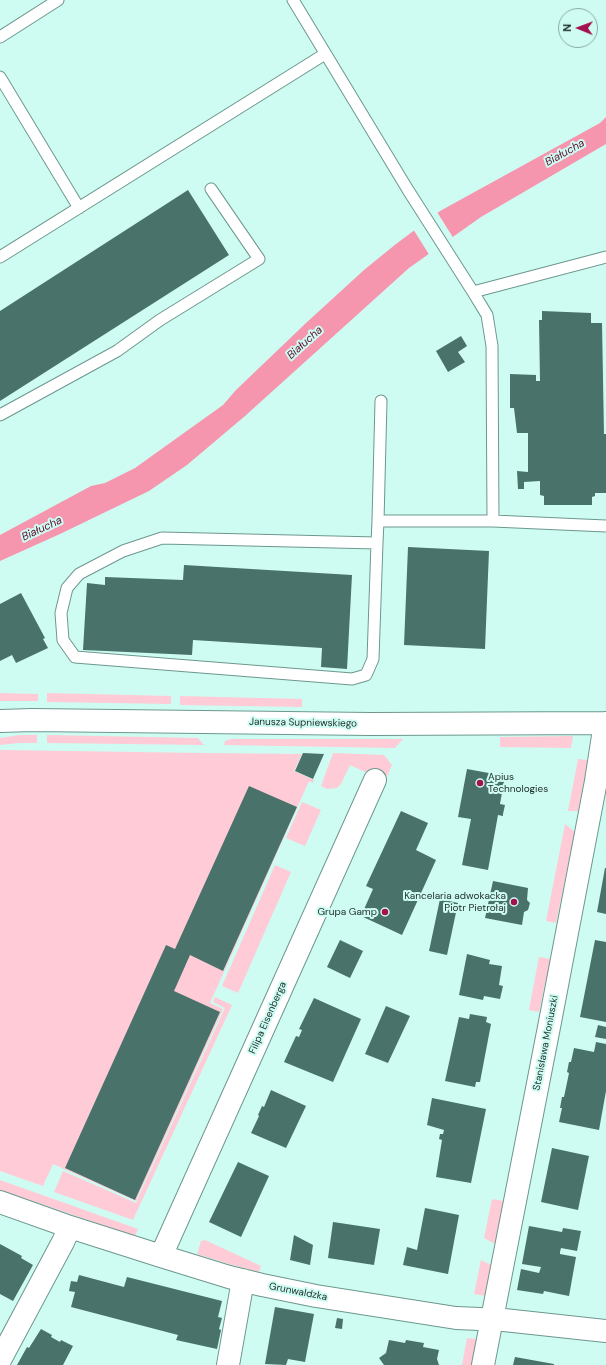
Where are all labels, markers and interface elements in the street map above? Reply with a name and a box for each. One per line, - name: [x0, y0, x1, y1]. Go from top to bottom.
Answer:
- north arrow: [558, 8, 598, 48]
- text: N: [560, 24, 574, 32]
- water label: Białucha: [543, 137, 587, 169]
- water label: Białucha: [285, 324, 325, 362]
- water label: Białucha: [20, 514, 64, 544]
- street label: Janusza Supniewskiego: [249, 716, 357, 730]
- place label: Apius Technologies: [488, 771, 548, 794]
- marker: Apius Technologies: [475, 778, 485, 788]
- place label: Kancelaria adwokacka Piotr Pietrołaj: [404, 890, 506, 914]
- marker: Kancelaria adwokacka Piotr Pietrołaj: [509, 897, 519, 907]
- place label: Grupa Gamp: [317, 906, 377, 918]
- marker: Grupa Gamp: [380, 907, 390, 917]
- street label: Filipa Eisenberga: [247, 980, 289, 1056]
- street label: Stanisława Moniuszki: [531, 994, 561, 1092]
- street label: Grunwaldzka: [268, 1280, 328, 1304]

